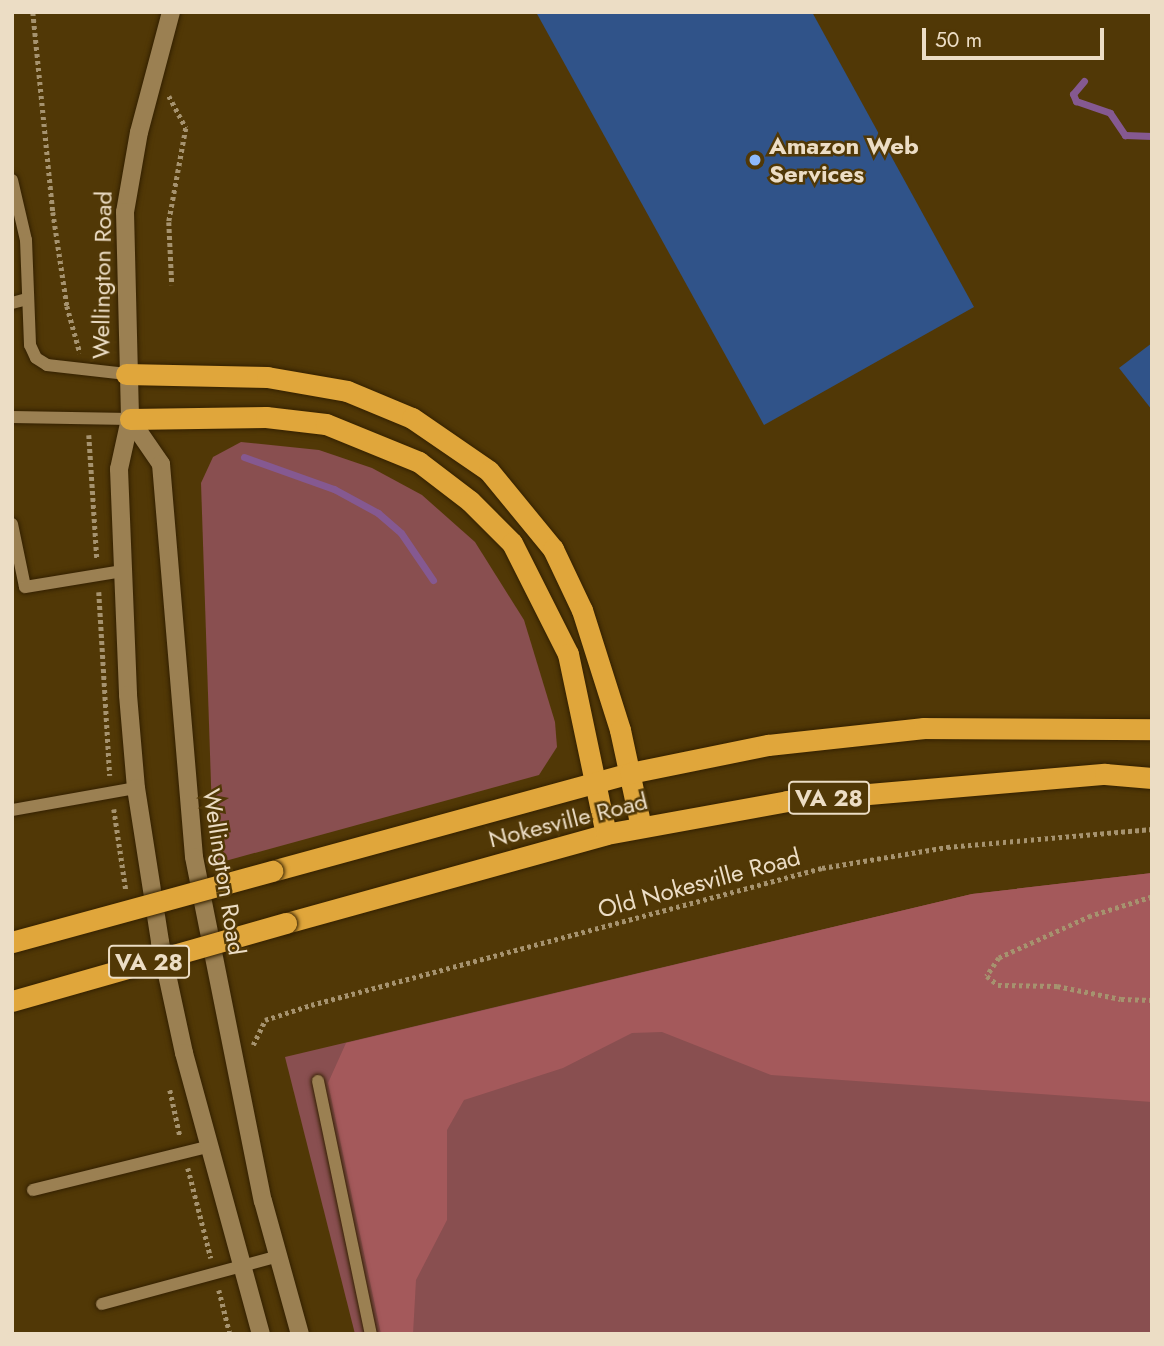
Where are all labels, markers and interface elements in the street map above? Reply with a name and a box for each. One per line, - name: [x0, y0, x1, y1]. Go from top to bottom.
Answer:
- scale bar: [926, 14, 1108, 58]
- text: 50 m: [935, 25, 982, 55]
- place label: Amazon Web Services: [769, 132, 919, 188]
- marker: Amazon Web Services: [747, 152, 763, 168]
- street label: Wellington Road: [86, 191, 118, 359]
- road number: VA 28: [787, 778, 871, 818]
- street label: Nokesville Road: [485, 786, 651, 854]
- street label: Wellington Road: [197, 787, 251, 957]
- street label: Old Nokesville Road: [595, 842, 803, 924]
- road number: VA 28: [107, 942, 191, 981]

